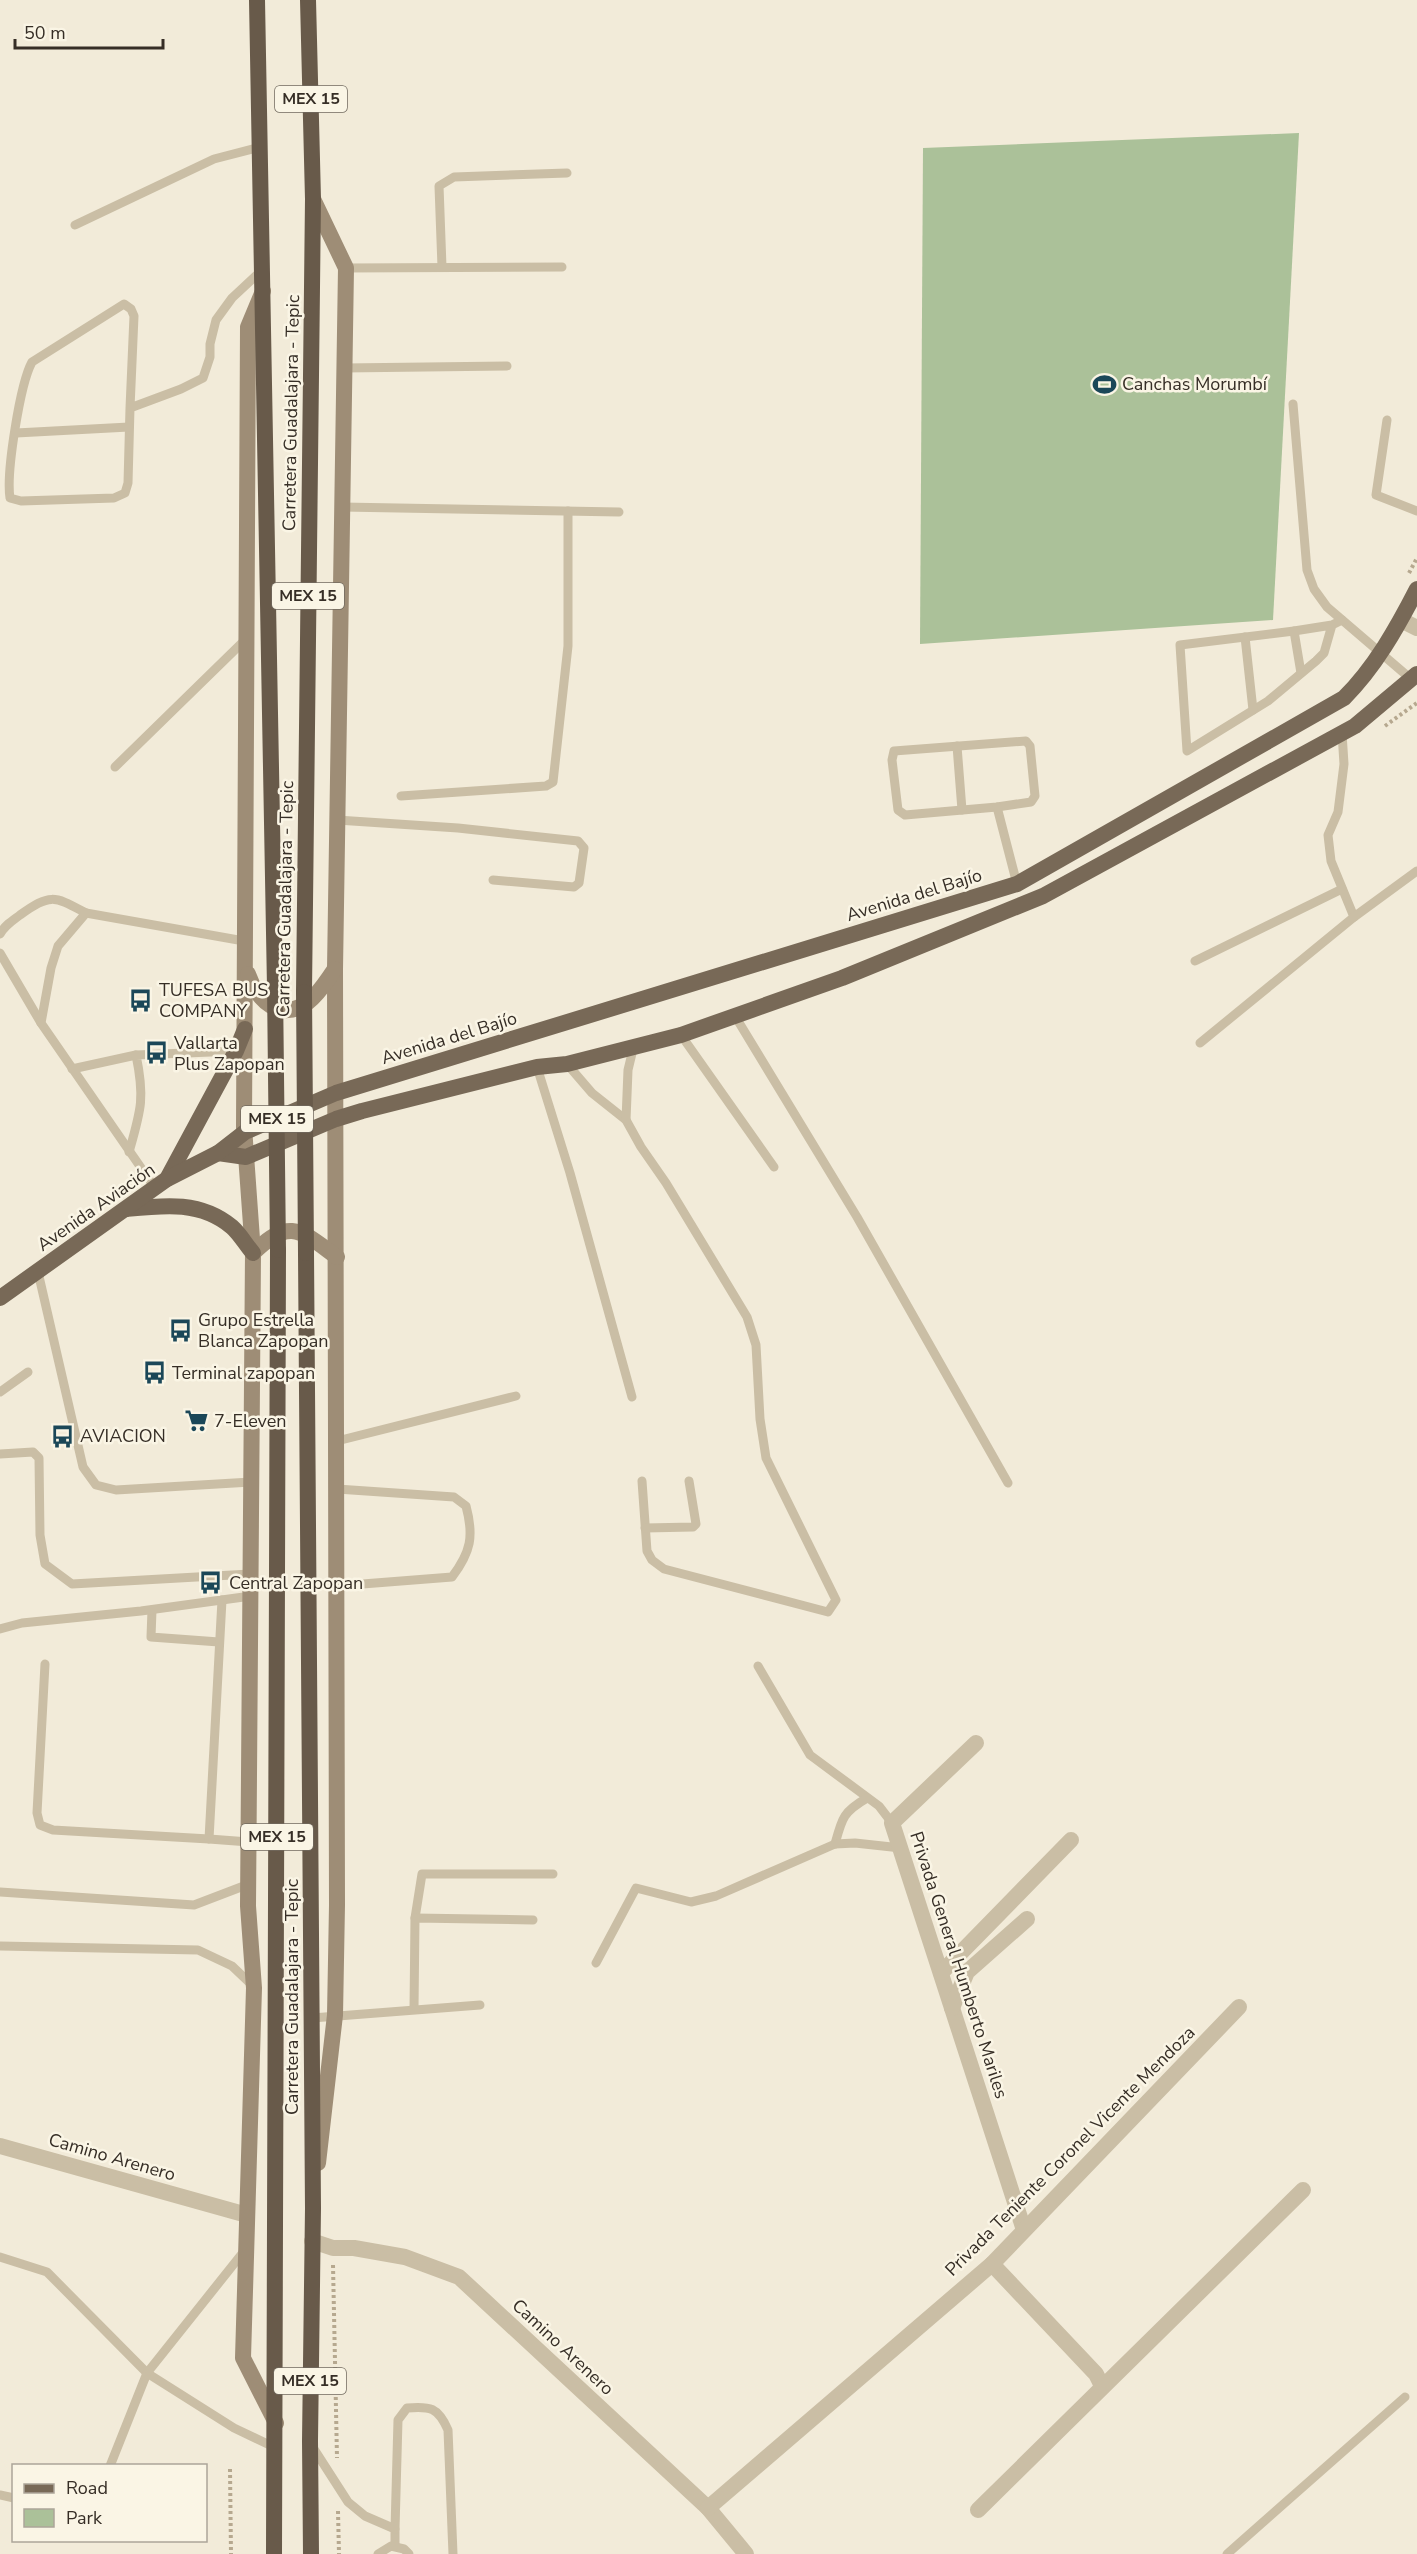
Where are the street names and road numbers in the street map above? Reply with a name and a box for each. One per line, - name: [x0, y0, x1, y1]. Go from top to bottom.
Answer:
- road number: MEX 15: [275, 86, 347, 112]
- street label: Carretera Guadalajara - Tepic: [277, 295, 305, 531]
- road number: MEX 15: [272, 583, 344, 609]
- street label: Carretera Guadalajara - Tepic: [271, 781, 299, 1017]
- street label: Avenida del Bajío: [843, 863, 985, 927]
- street label: Avenida del Bajío: [378, 1006, 520, 1070]
- road number: MEX 15: [241, 1106, 313, 1132]
- street label: Avenida Aviación: [32, 1157, 160, 1257]
- road number: MEX 15: [241, 1824, 313, 1850]
- street label: Privada General Humberto Mariles: [904, 1828, 1014, 2102]
- street label: Carretera Guadalajara - Tepic: [280, 1879, 304, 2115]
- street label: Privada Teniente Coronel Vicente Mendoza: [940, 2021, 1200, 2281]
- street label: Camino Arenero: [46, 2127, 178, 2187]
- street label: Camino Arenero: [507, 2294, 619, 2400]
- road number: MEX 15: [274, 2368, 346, 2394]

